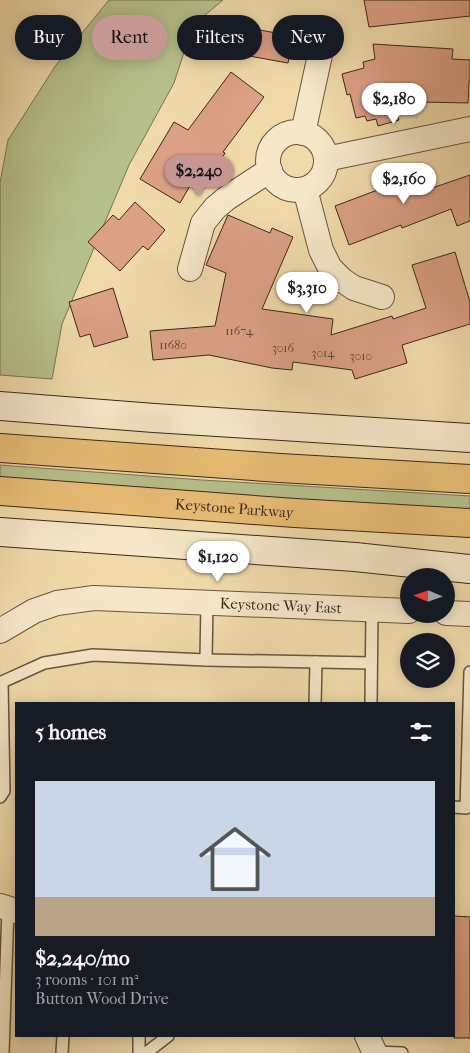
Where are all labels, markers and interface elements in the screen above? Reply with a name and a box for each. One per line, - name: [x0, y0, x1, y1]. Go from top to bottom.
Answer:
- chip: Buy: [15, 15, 82, 60]
- chip: Rent: [92, 15, 167, 60]
- chip: Filters: [177, 15, 262, 60]
- chip: New: [272, 15, 344, 60]
- pin: $2,180: [353, 82, 435, 125]
- text: $2,180: [373, 89, 415, 108]
- pin: $2,240: [158, 154, 240, 197]
- text: $2,240: [176, 161, 222, 180]
- pin: $2,160: [363, 162, 445, 205]
- text: $2,160: [382, 169, 426, 188]
- pin: $3,310: [266, 272, 348, 314]
- text: $3,310: [287, 278, 327, 297]
- house number: 11674: [225, 324, 254, 338]
- house number: 11680: [159, 338, 187, 352]
- house number: 3016: [272, 341, 295, 355]
- house number: 3014: [312, 346, 335, 360]
- house number: 3010: [350, 349, 372, 363]
- street label: Keystone Parkway: [174, 495, 295, 522]
- pin: $1,120: [177, 540, 259, 583]
- text: $1,120: [198, 547, 238, 566]
- north arrow: [400, 568, 455, 622]
- map controls: [400, 568, 455, 688]
- street label: Keystone Way East: [219, 594, 343, 617]
- button: layers: [400, 633, 455, 688]
- icon: filters: [407, 718, 435, 746]
- text: 5 homes: [35, 720, 106, 744]
- icon: home: [190, 814, 280, 904]
- text: $2,240/mo: [35, 946, 130, 970]
- text: 3 rooms · 101 m²: [35, 970, 138, 989]
- text: Button Wood Drive: [35, 989, 169, 1008]

